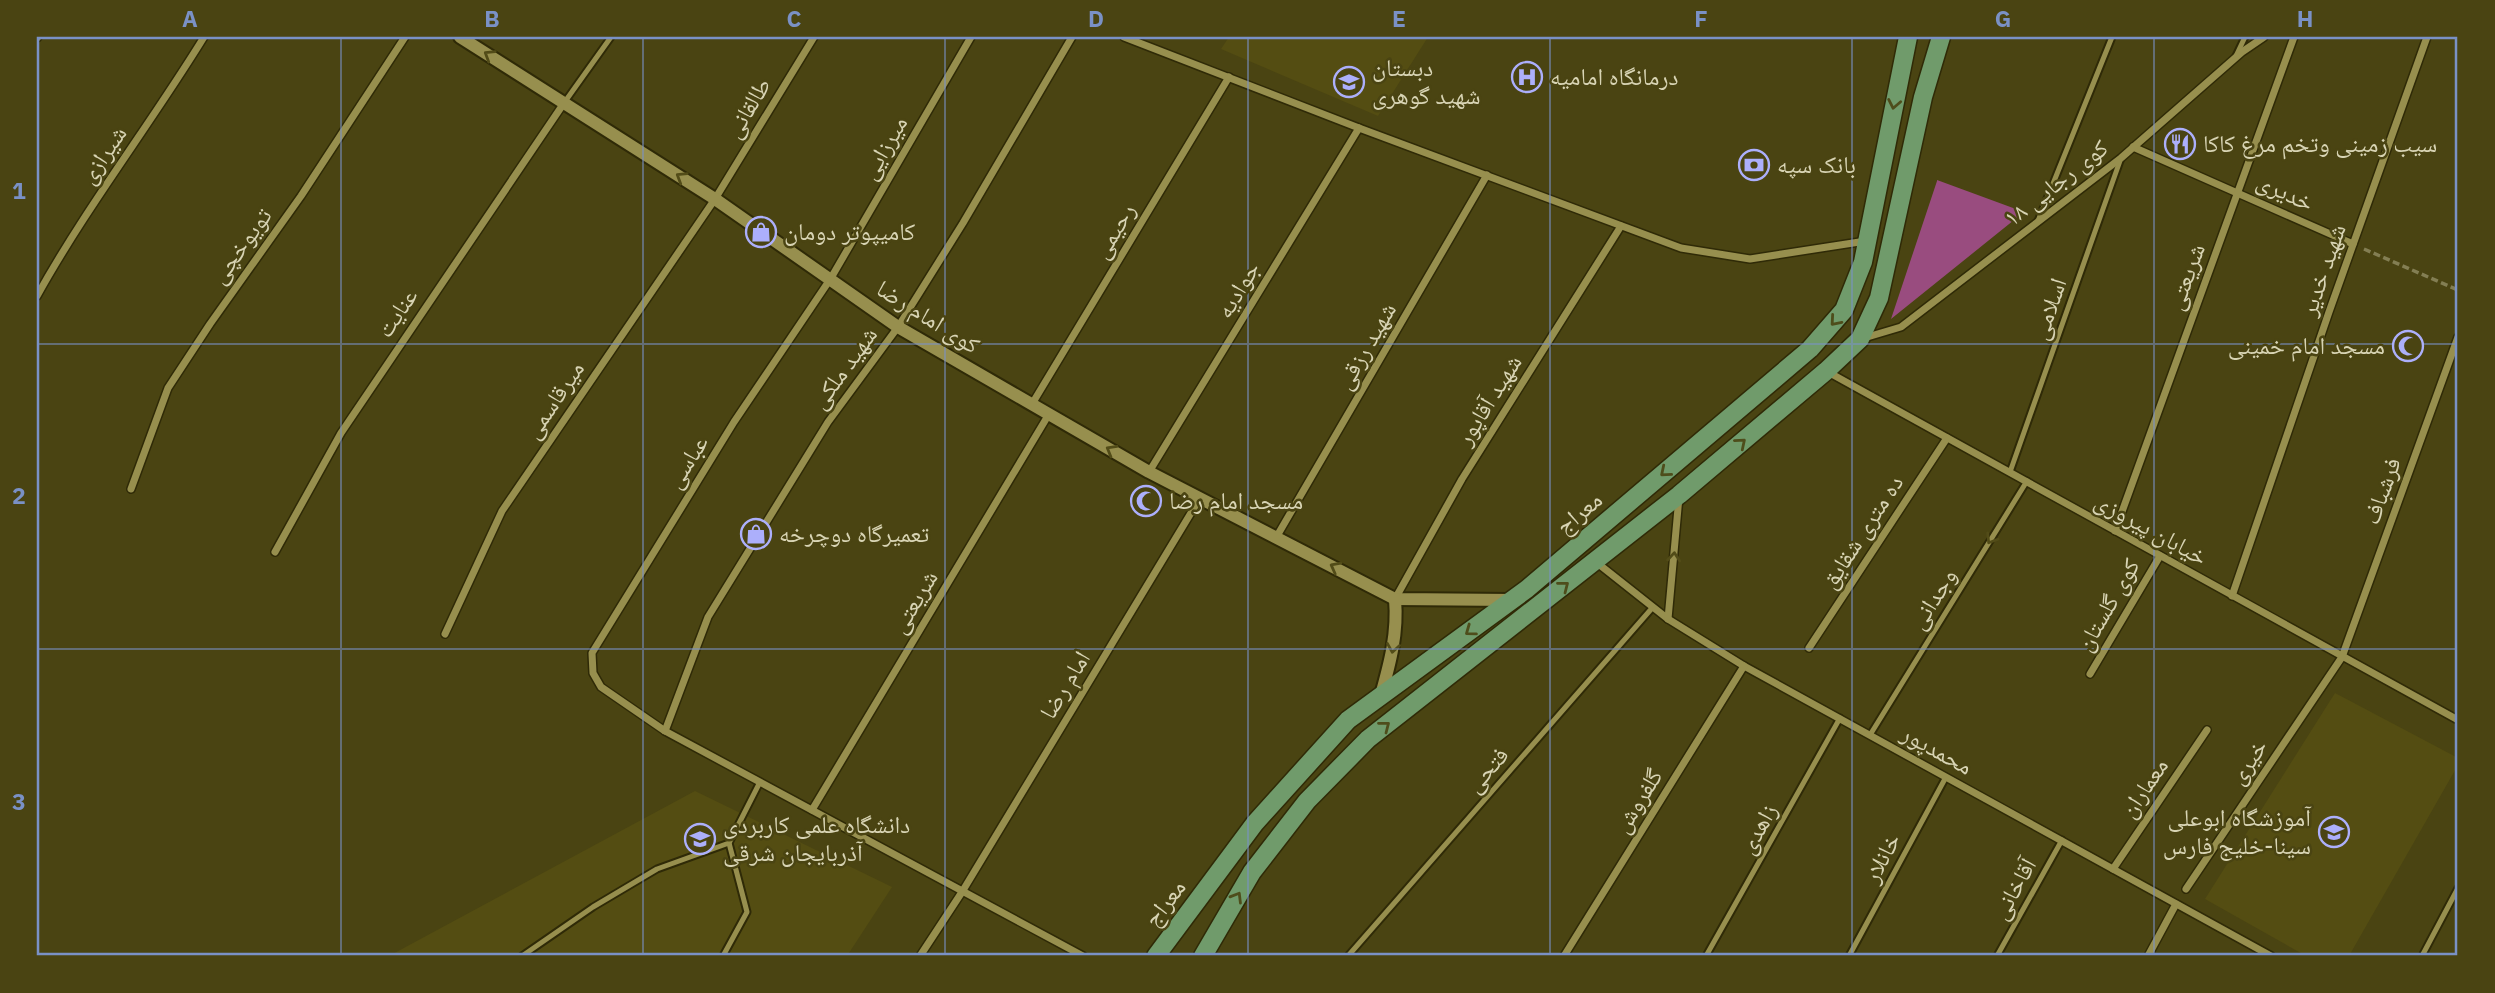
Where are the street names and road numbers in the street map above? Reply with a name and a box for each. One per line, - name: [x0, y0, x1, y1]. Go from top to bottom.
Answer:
- street label: طالقانی: [717, 71, 778, 144]
- street label: میرزایی: [852, 110, 914, 185]
- street label: شیرازی: [71, 119, 133, 190]
- street label: کوی رجایی ۱۸: [1997, 131, 2114, 233]
- street label: خدیری: [2252, 164, 2319, 218]
- street label: رحیمی: [1084, 197, 1142, 264]
- street label: تویوخچی: [202, 201, 279, 290]
- street label: شهید خدیر: [2291, 219, 2353, 321]
- street label: شریعتی: [2158, 239, 2212, 314]
- street label: جوادیه: [1208, 255, 1267, 324]
- street label: کوی امام رضا: [870, 272, 986, 361]
- street label: اسلامی: [2023, 273, 2074, 344]
- street label: عنایت: [368, 282, 424, 343]
- street label: شهید رزقی: [1327, 296, 1403, 395]
- street label: شهید ملکی: [802, 320, 884, 415]
- street label: شهید آقاپور: [1447, 348, 1529, 452]
- street label: میرقاسمی: [515, 354, 591, 445]
- street label: عباسی: [657, 429, 715, 494]
- street label: فرشباف: [2354, 453, 2408, 529]
- street label: ده متری شقایق: [1812, 468, 1910, 595]
- street label: معراج: [1548, 483, 1608, 541]
- street label: خیابان پیروزی: [2089, 484, 2214, 572]
- street label: کوی گلستان: [2068, 552, 2147, 657]
- street label: وجدانی: [1901, 562, 1963, 635]
- street label: شریعتی: [882, 564, 945, 639]
- street label: امام رضا: [1031, 644, 1098, 725]
- street label: محمدپور: [1895, 716, 1979, 782]
- street label: خیری: [2220, 732, 2274, 790]
- street label: فتحی: [1457, 740, 1515, 799]
- street label: معماران: [2111, 751, 2175, 824]
- street label: گلفروش: [1605, 762, 1669, 839]
- street label: زاهدی: [1730, 797, 1784, 860]
- street label: خانلار: [1854, 827, 1907, 889]
- street label: آقاخانی: [1983, 851, 2044, 925]
- street label: معراج: [1136, 872, 1192, 933]

